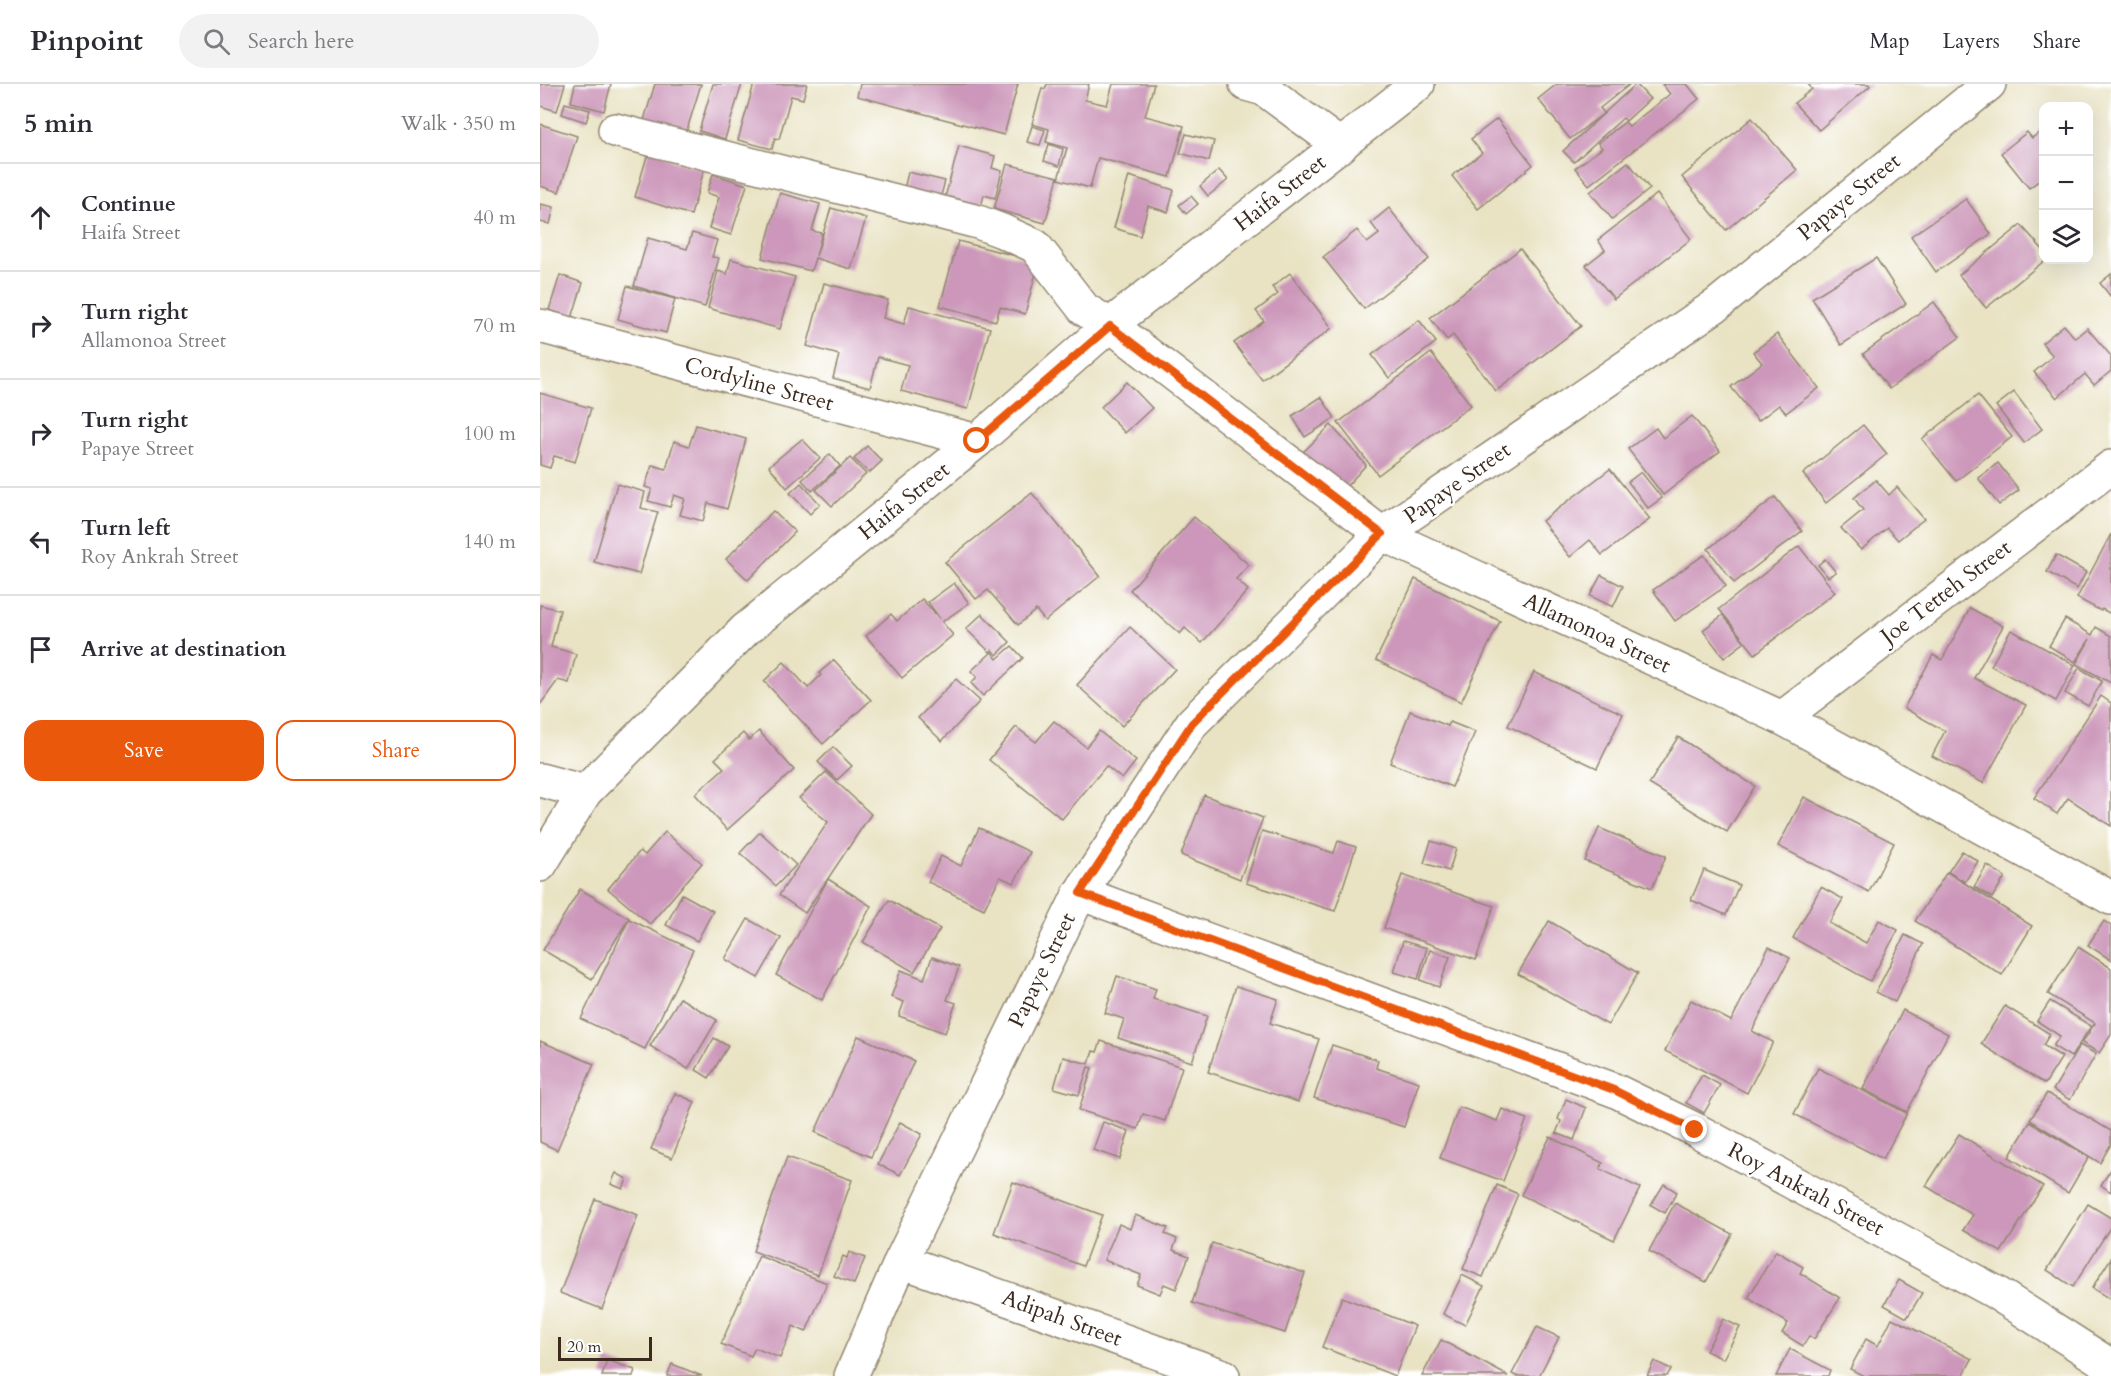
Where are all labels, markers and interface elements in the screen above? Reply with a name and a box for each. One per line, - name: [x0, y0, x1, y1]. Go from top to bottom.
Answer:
- search box: [179, 14, 599, 68]
- text: Pinpoint: [30, 22, 143, 60]
- icon: search: [200, 25, 233, 58]
- text: Search here: [248, 26, 354, 56]
- text: Map: [1870, 27, 1910, 56]
- text: Layers: [1943, 27, 2000, 56]
- text: Share: [2033, 27, 2081, 56]
- map controls: [2039, 102, 2093, 264]
- button: +: [2039, 102, 2093, 156]
- text: 5 min: [24, 106, 93, 141]
- text: Walk · 350 m: [401, 110, 516, 137]
- street label: Papaye Street: [1791, 146, 1907, 248]
- street label: Haifa Street: [1228, 148, 1332, 238]
- button: −: [2039, 156, 2093, 210]
- text: Continue: [81, 189, 176, 219]
- icon: ahead: [24, 201, 57, 234]
- text: 40 m: [473, 204, 516, 231]
- button: layers: [2039, 210, 2093, 264]
- text: Haifa Street: [81, 219, 180, 246]
- text: Turn right: [81, 297, 188, 327]
- icon: right: [24, 309, 57, 342]
- text: 70 m: [473, 312, 516, 339]
- text: Allamonoa Street: [81, 327, 226, 354]
- street label: Cordyline Street: [681, 350, 837, 418]
- text: Turn right: [81, 405, 188, 435]
- icon: right: [24, 417, 57, 450]
- text: 100 m: [463, 420, 516, 447]
- route start: [963, 427, 989, 453]
- text: Papaye Street: [81, 435, 194, 462]
- street label: Papaye Street: [1398, 435, 1517, 531]
- street label: Haifa Street: [852, 455, 956, 547]
- text: Turn left: [81, 513, 170, 543]
- icon: left: [24, 525, 57, 558]
- text: 140 m: [463, 528, 516, 555]
- street label: Joe Tetteh Street: [1872, 533, 2017, 653]
- text: Roy Ankrah Street: [81, 543, 238, 570]
- street label: Allamonoa Street: [1518, 586, 1676, 680]
- icon: arrive: [24, 633, 57, 666]
- text: Arrive at destination: [81, 634, 286, 664]
- button: Save: [24, 720, 264, 781]
- button: Share: [276, 720, 516, 781]
- street label: Papaye Street: [1001, 908, 1083, 1032]
- route end: [1681, 1116, 1707, 1142]
- street label: Roy Ankrah Street: [1723, 1135, 1889, 1243]
- street label: Adipah Street: [998, 1282, 1126, 1354]
- scale bar: [558, 1334, 652, 1362]
- text: 20 m: [567, 1336, 601, 1358]

